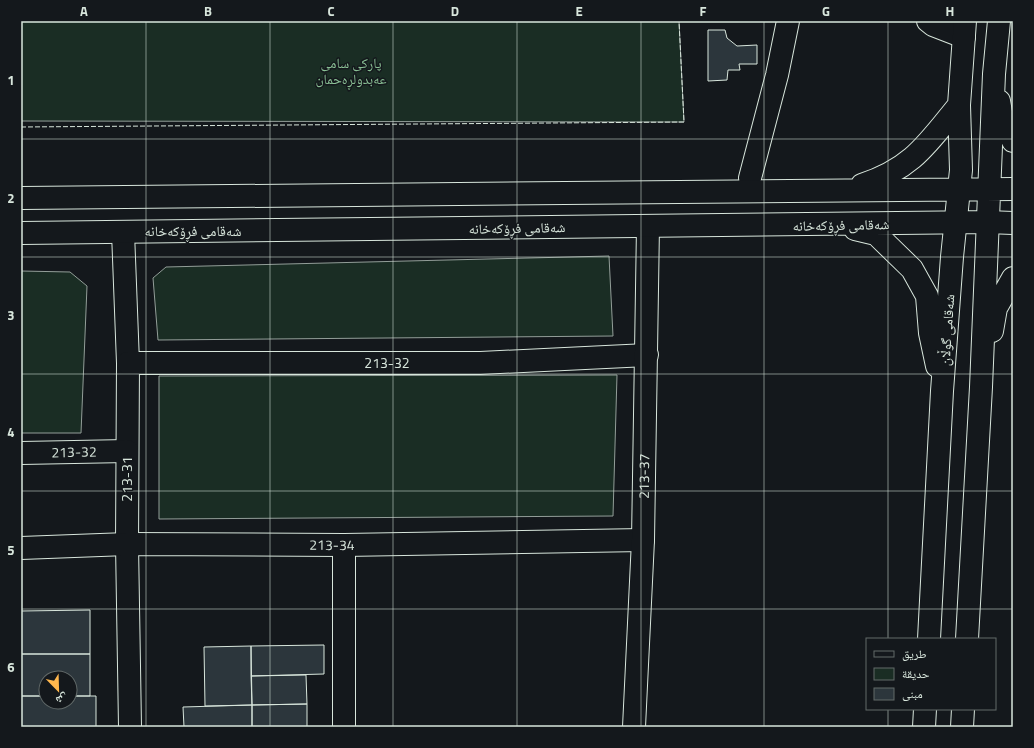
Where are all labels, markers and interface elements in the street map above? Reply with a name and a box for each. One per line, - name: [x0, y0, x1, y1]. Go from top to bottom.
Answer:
- text: A: [80, 1, 88, 21]
- text: B: [204, 1, 212, 21]
- text: C: [327, 1, 335, 21]
- text: D: [451, 1, 459, 21]
- text: E: [575, 1, 583, 21]
- text: F: [700, 1, 707, 21]
- text: G: [822, 1, 830, 21]
- text: H: [946, 1, 954, 21]
- park label: پارکی سامی عەبدولڕەحمان: [315, 52, 387, 91]
- text: 1: [7, 70, 15, 90]
- text: 2: [7, 188, 15, 208]
- street label: شەقامی فڕۆکەخانە: [792, 213, 890, 238]
- street label: شەقامی فڕۆکەخانە: [468, 216, 566, 241]
- street label: شەقامی فڕۆکەخانە: [145, 220, 241, 243]
- street label: شەقامی گوڵان: [934, 293, 959, 367]
- text: 3: [7, 305, 15, 325]
- street label: 213-32: [364, 352, 410, 373]
- text: 4: [7, 422, 15, 442]
- street label: 213-32: [51, 441, 97, 462]
- street label: 213-37: [633, 453, 654, 499]
- street label: 213-31: [116, 456, 137, 502]
- street label: 213-34: [309, 534, 355, 555]
- text: 5: [7, 540, 15, 560]
- legend: [866, 638, 996, 710]
- text: طريق: [902, 644, 927, 663]
- text: 6: [7, 657, 15, 677]
- text: حديقة: [902, 664, 930, 683]
- north arrow: [38, 670, 78, 710]
- text: مبنى: [902, 684, 923, 703]
- text: ش: [53, 690, 70, 709]

